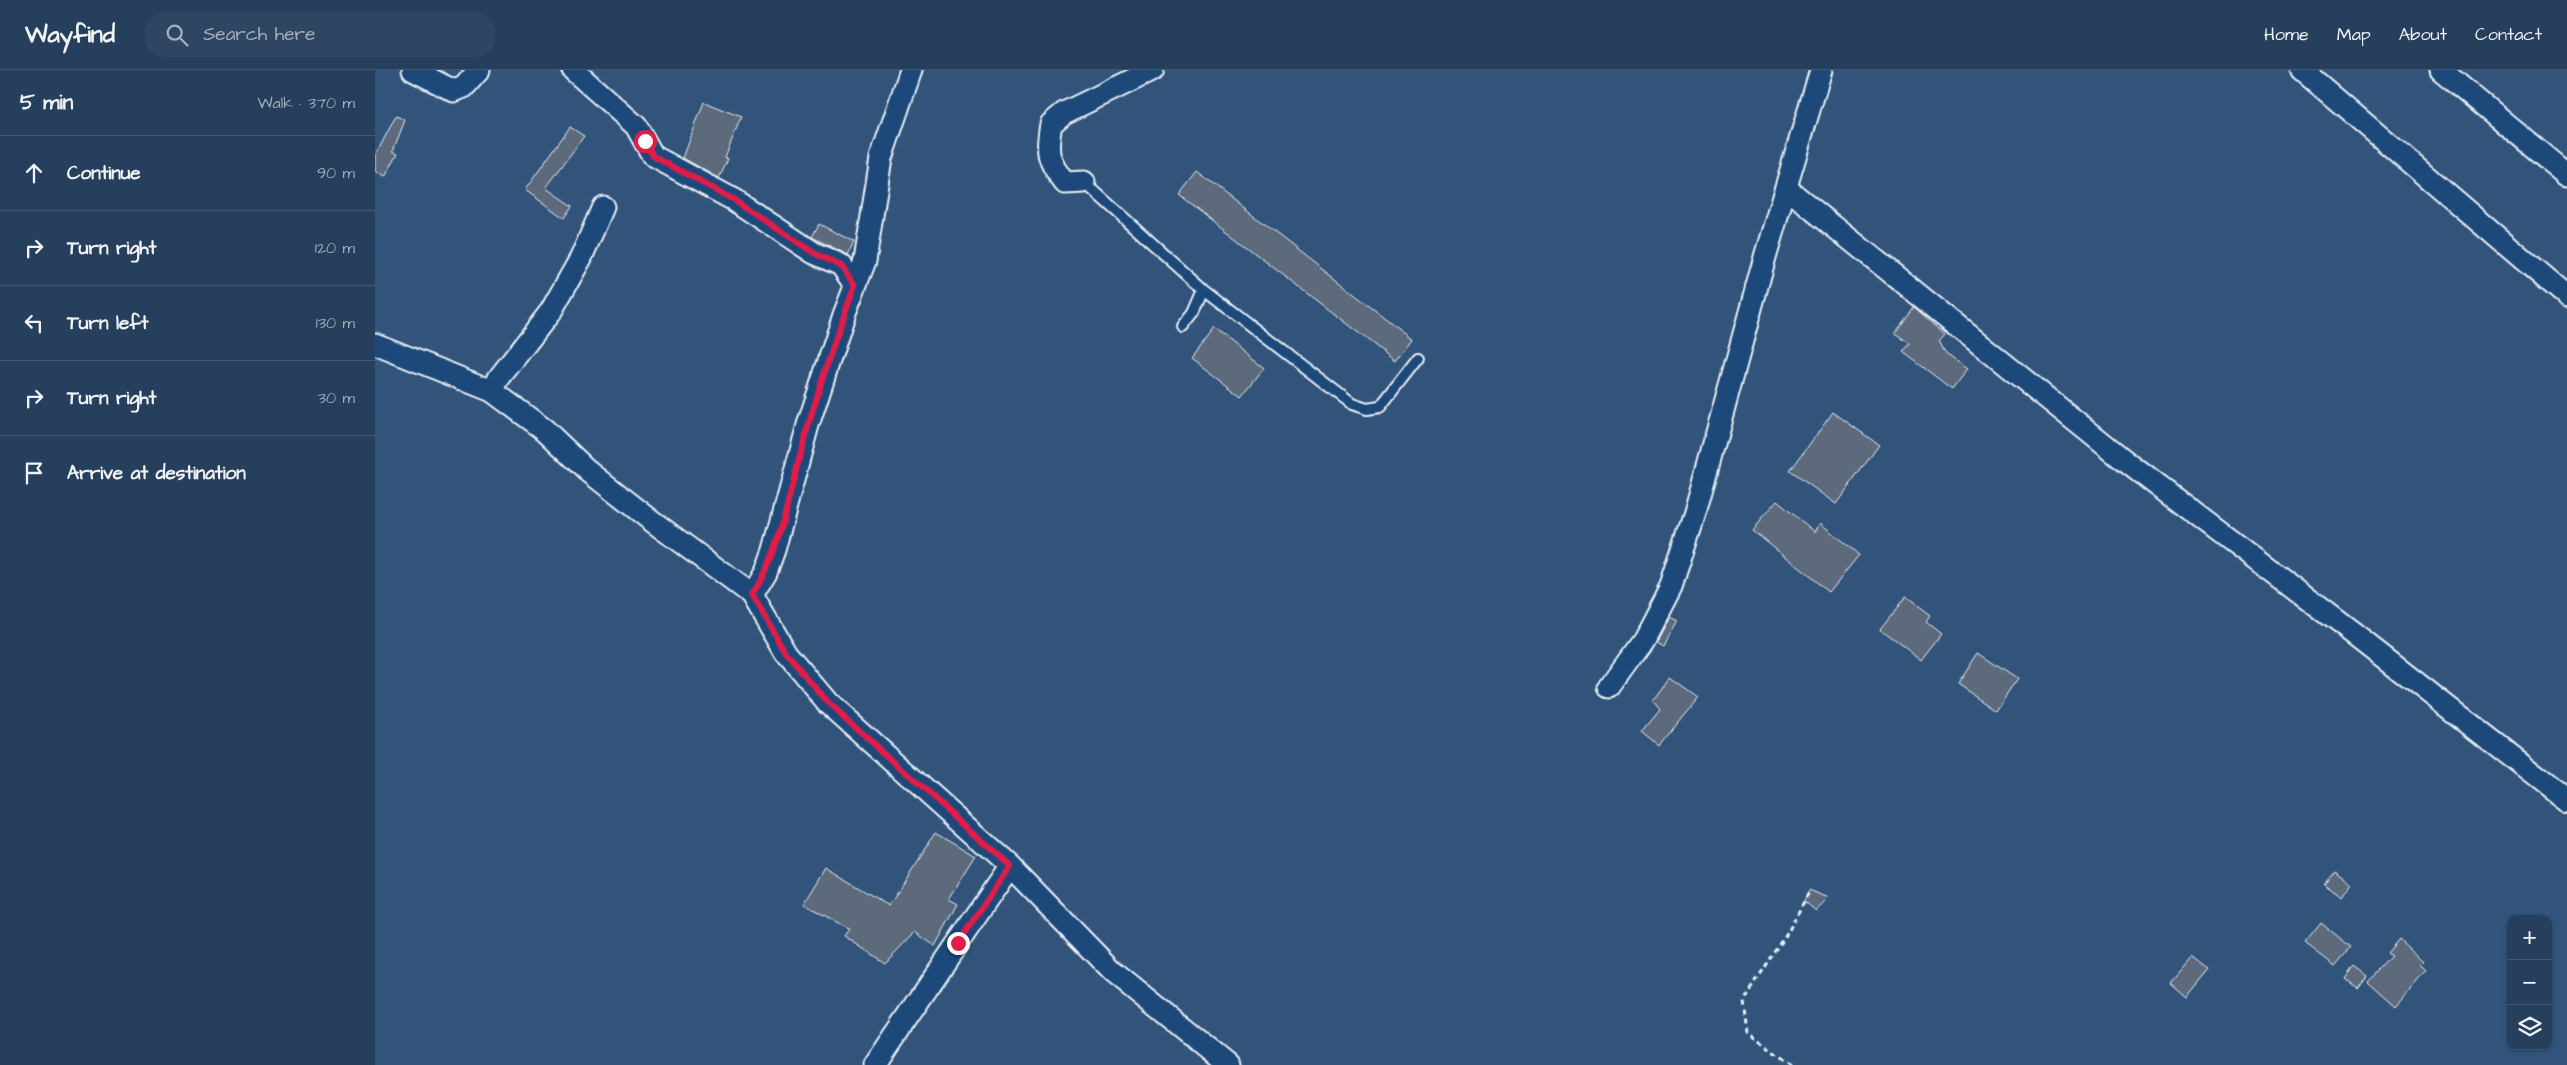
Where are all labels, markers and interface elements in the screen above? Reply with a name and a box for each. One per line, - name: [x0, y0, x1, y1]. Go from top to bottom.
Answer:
- search box: [145, 12, 495, 57]
- text: Wayfind: [25, 18, 115, 52]
- icon: search: [163, 21, 191, 49]
- text: Search here: [203, 21, 315, 48]
- text: Home: [2264, 22, 2309, 47]
- text: Map: [2337, 22, 2371, 47]
- text: About: [2399, 22, 2447, 47]
- text: Contact: [2475, 22, 2542, 47]
- text: 5 min: [20, 88, 73, 117]
- text: Walk · 370 m: [257, 92, 355, 114]
- route start: [634, 130, 657, 153]
- icon: ahead: [20, 159, 48, 187]
- text: Continue: [67, 160, 141, 187]
- text: 90 m: [317, 162, 355, 184]
- icon: right: [20, 234, 48, 262]
- text: Turn right: [67, 235, 156, 262]
- text: 120 m: [315, 237, 355, 259]
- icon: left: [20, 309, 48, 337]
- text: Turn left: [67, 310, 148, 337]
- text: 130 m: [316, 312, 355, 334]
- icon: right: [20, 384, 48, 412]
- text: Turn right: [67, 385, 156, 412]
- text: 30 m: [318, 387, 355, 409]
- icon: arrive: [20, 459, 48, 487]
- text: Arrive at destination: [67, 460, 246, 487]
- map controls: [2507, 915, 2552, 1050]
- button: +: [2507, 915, 2552, 960]
- route end: [947, 932, 970, 955]
- button: −: [2507, 960, 2552, 1005]
- button: layers: [2507, 1005, 2552, 1050]

